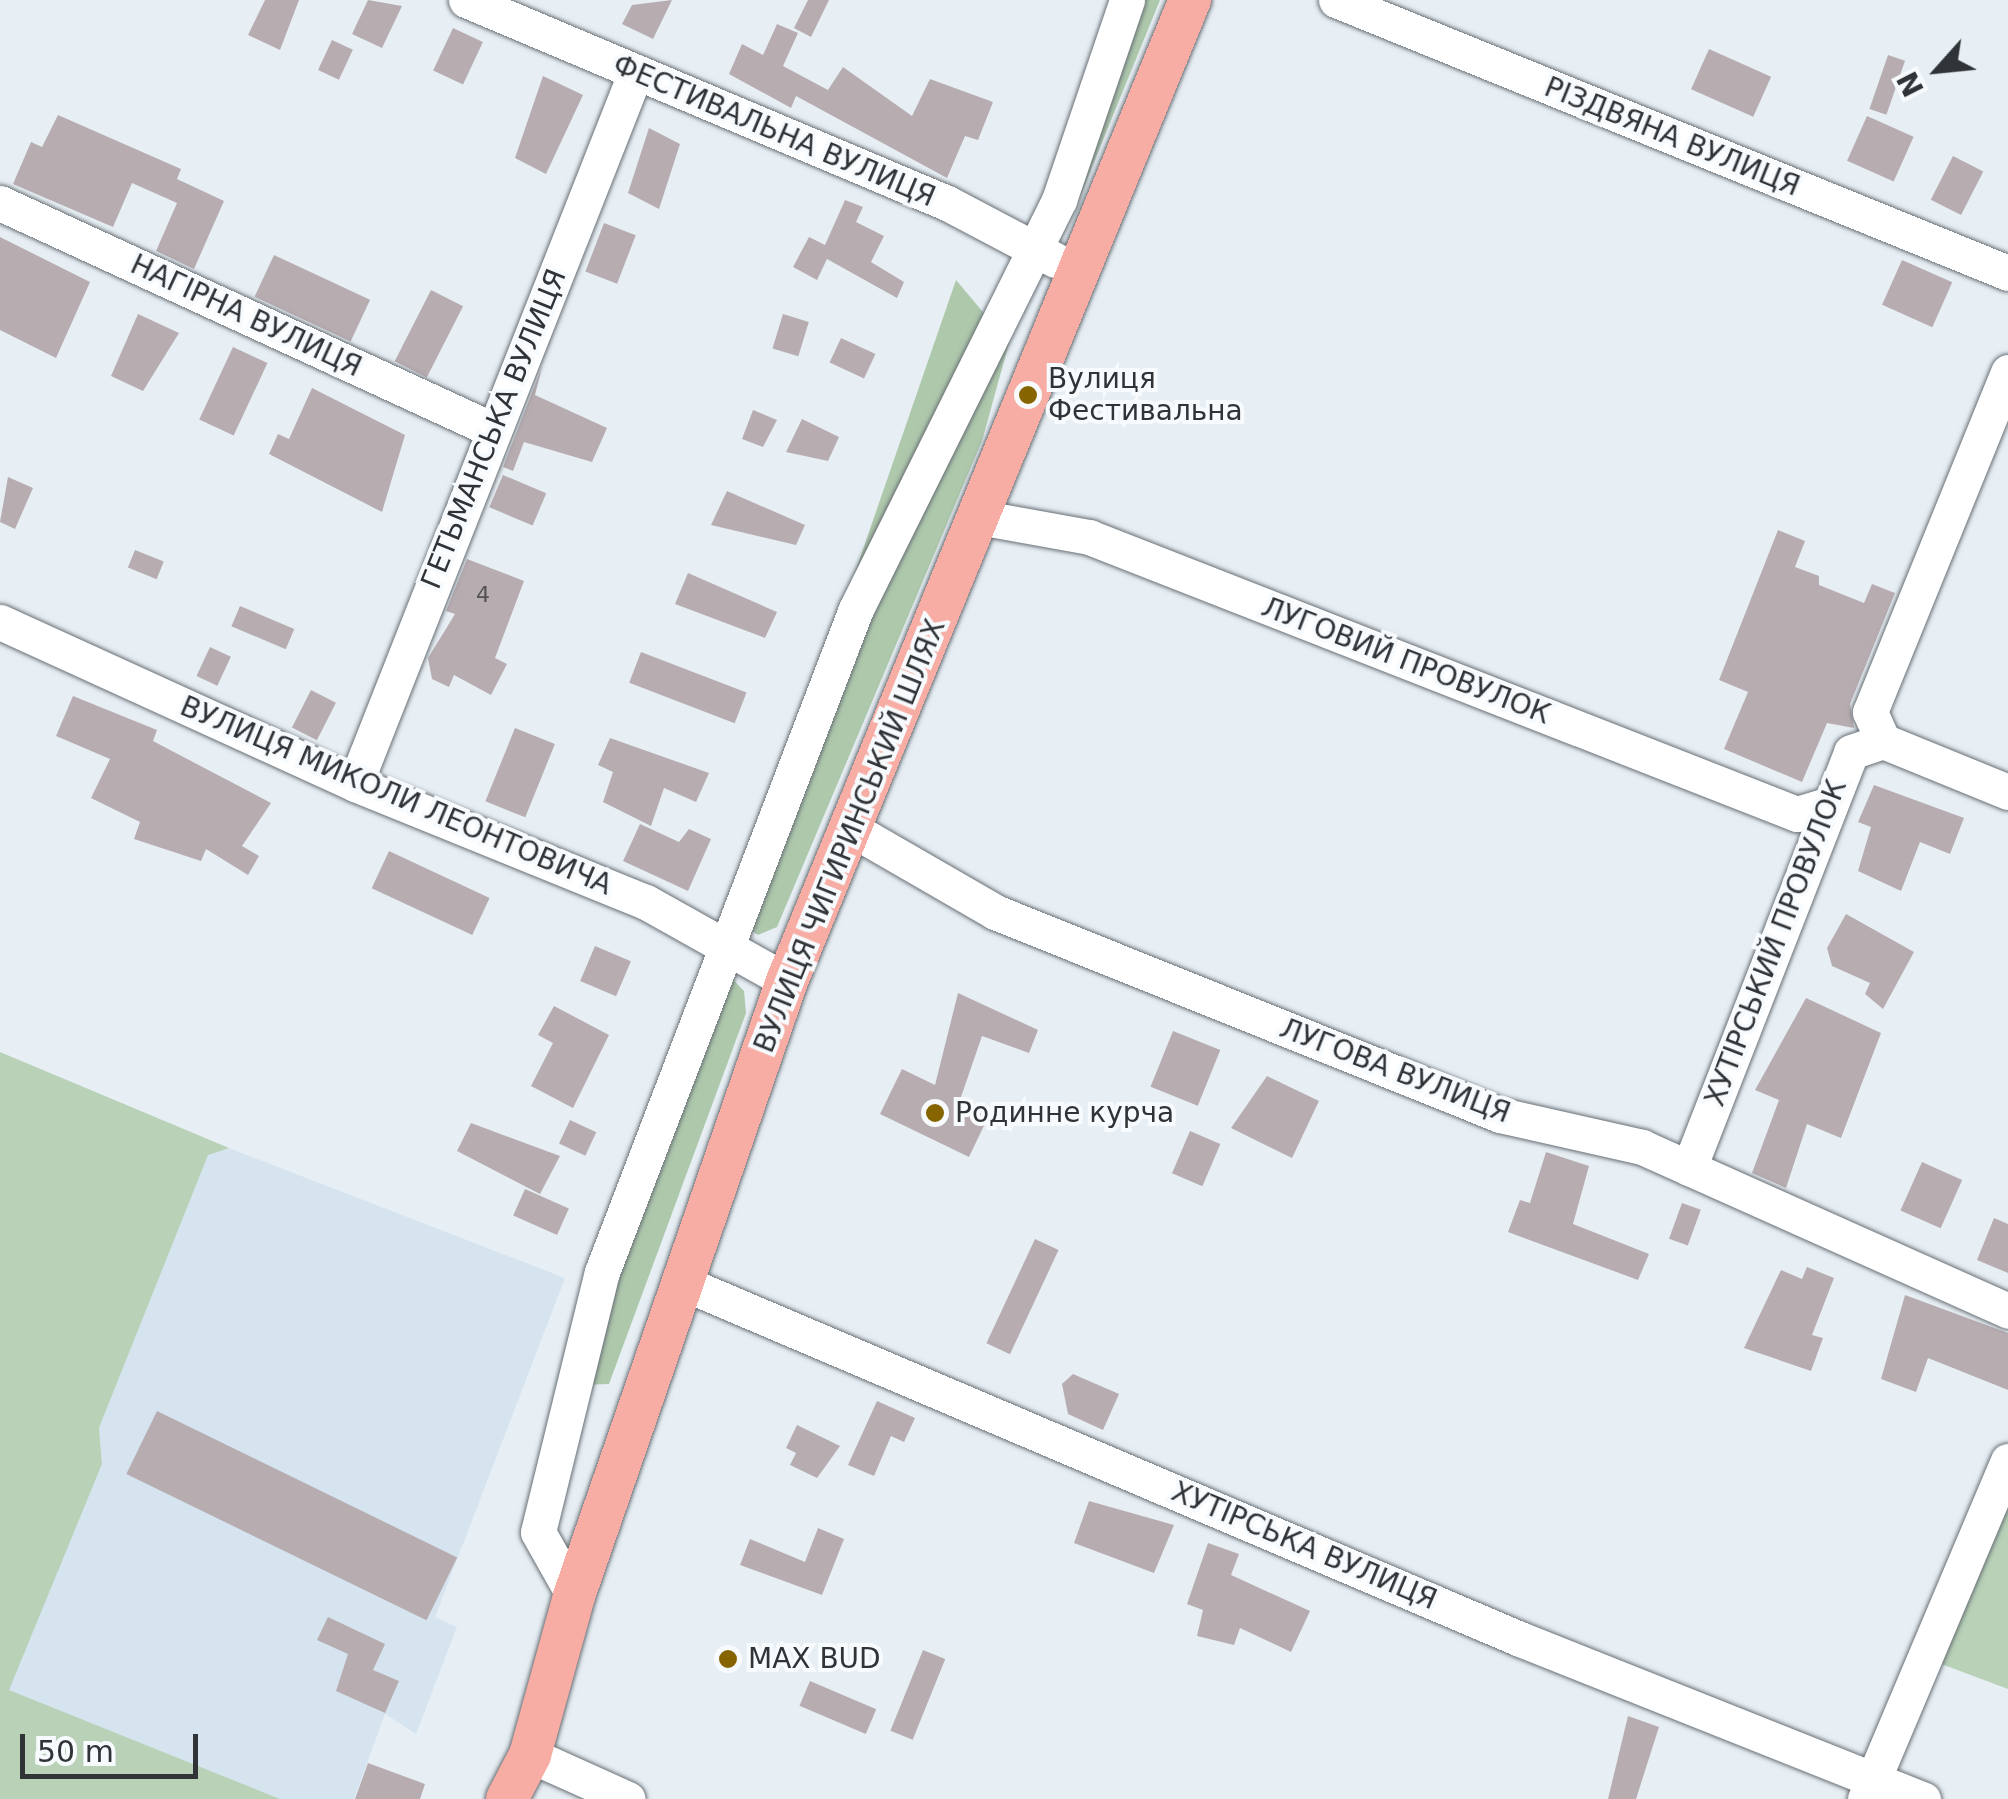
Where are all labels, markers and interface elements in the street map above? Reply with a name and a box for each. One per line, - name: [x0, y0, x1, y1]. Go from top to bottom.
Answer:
- north arrow: [1888, 20, 1988, 120]
- street label: ФЕСТИВАЛЬНА ВУЛИЦЯ: [608, 48, 940, 214]
- text: N: [1891, 66, 1931, 102]
- street label: РІЗДВЯНА ВУЛИЦЯ: [1540, 70, 1804, 204]
- street label: НАГІРНА ВУЛИЦЯ: [125, 248, 367, 384]
- street label: ГЕТЬМАНСЬКА ВУЛИЦЯ: [414, 264, 574, 594]
- place label: Вулиця Фестивальна: [1048, 362, 1243, 428]
- marker: Вулиця Фестивальна: [1017, 384, 1039, 406]
- house number: 4: [476, 582, 490, 608]
- street label: ЛУГОВИЙ ПРОВУЛОК: [1257, 590, 1555, 732]
- street label: ВУЛИЦЯ ЧИГИРИНСЬКИЙ ШЛЯХ: [747, 614, 953, 1058]
- street label: ВУЛИЦЯ МИКОЛИ ЛЕОНТОВИЧА: [175, 690, 617, 902]
- street label: ХУТІРСЬКИЙ ПРОВУЛОК: [1698, 775, 1854, 1111]
- street label: ЛУГОВА ВУЛИЦЯ: [1275, 1012, 1515, 1130]
- place label: Родинне курча: [955, 1096, 1174, 1130]
- marker: Родинне курча: [924, 1102, 946, 1124]
- street label: ХУТІРСЬКА ВУЛИЦЯ: [1166, 1475, 1442, 1617]
- place label: MAX BUD: [748, 1642, 881, 1676]
- marker: MAX BUD: [717, 1648, 739, 1670]
- scale bar: [25, 1714, 202, 1776]
- text: 50 m: [37, 1734, 114, 1769]

